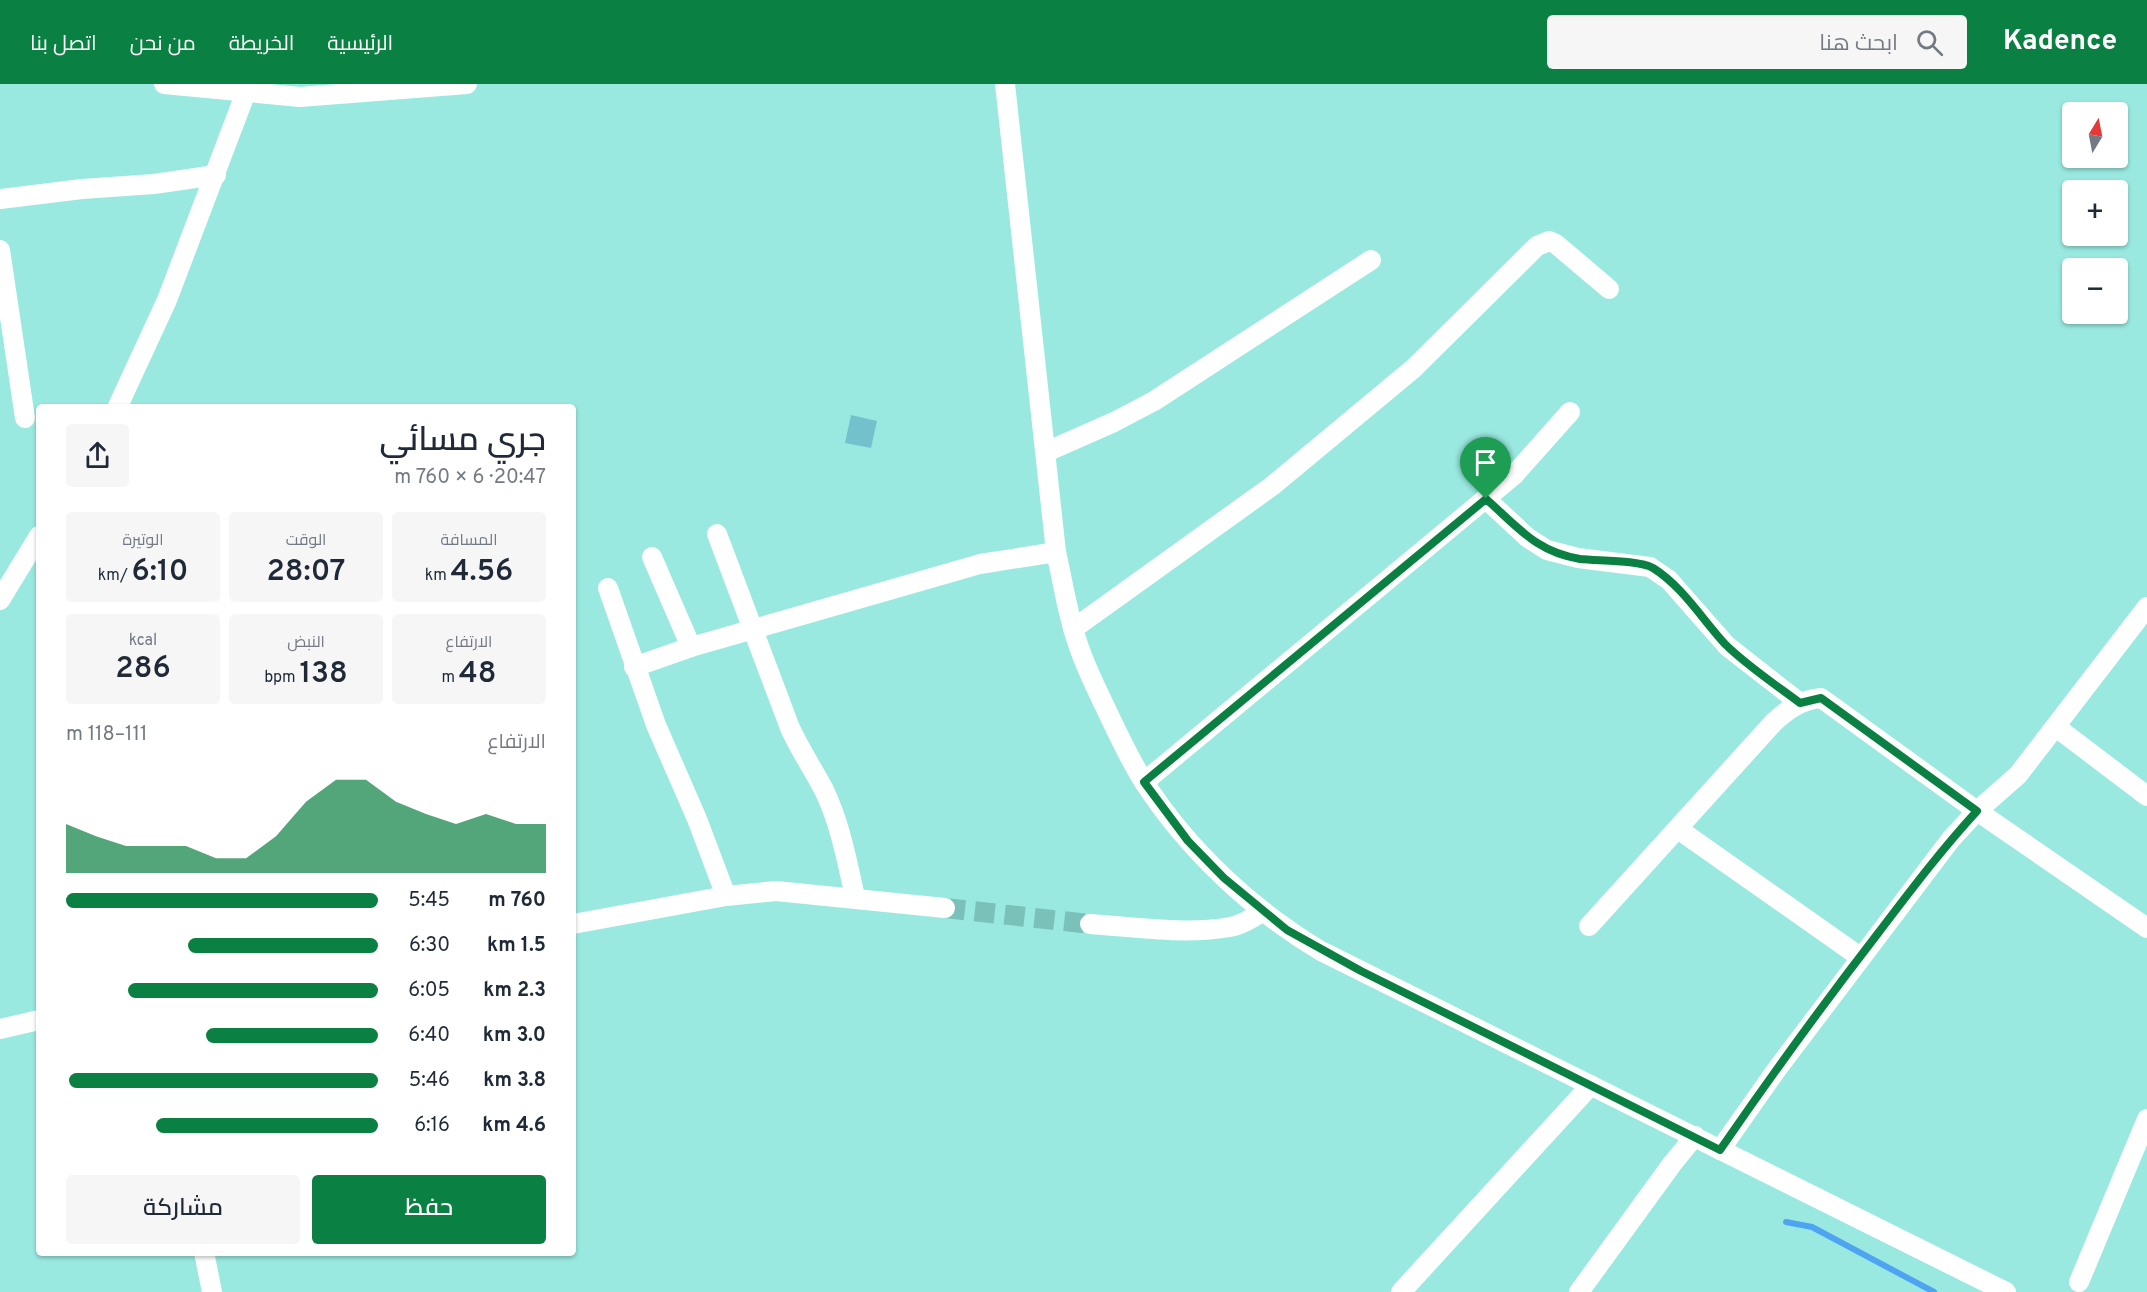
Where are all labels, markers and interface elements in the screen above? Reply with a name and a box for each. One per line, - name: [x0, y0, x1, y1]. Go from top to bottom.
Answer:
- search box: [1547, 15, 1967, 69]
- text: Kadence: [2003, 24, 2117, 60]
- icon: search: [1913, 26, 1946, 59]
- text: اتصل بنا: [30, 31, 97, 58]
- text: من نحن: [130, 31, 196, 58]
- text: الخريطة: [229, 31, 294, 58]
- text: الرئيسية: [327, 31, 393, 58]
- text: ابحث هنا: [1819, 31, 1898, 58]
- north arrow: [2062, 102, 2128, 168]
- map controls: [2062, 102, 2128, 324]
- button: +: [2062, 180, 2128, 246]
- button: −: [2062, 258, 2128, 324]
- text: جري مسائي: [379, 421, 546, 463]
- button: share: [66, 424, 129, 487]
- pin: [1460, 437, 1511, 499]
- icon: arrive: [1469, 446, 1502, 479]
- text: 20:47 · 6 × 760 m: [394, 465, 546, 491]
- text: الوتيرة: [122, 531, 164, 551]
- text: الوقت: [286, 531, 326, 551]
- text: المسافة: [441, 531, 497, 551]
- text: 6:10: [132, 554, 188, 591]
- text: 28:07: [267, 554, 345, 591]
- text: 4.56: [451, 554, 513, 591]
- text: /km: [98, 566, 132, 586]
- text: km: [425, 566, 451, 586]
- text: kcal: [129, 631, 157, 651]
- text: النبض: [287, 633, 325, 653]
- text: الارتفاع: [446, 633, 492, 653]
- text: 286: [115, 651, 171, 688]
- text: 138: [299, 656, 348, 693]
- text: 48: [459, 656, 497, 693]
- text: bpm: [264, 668, 299, 688]
- text: m: [441, 668, 459, 688]
- text: 111–118 m: [66, 722, 147, 748]
- text: الارتفاع: [487, 730, 546, 756]
- text: 5:45: [408, 888, 450, 914]
- text: 760 m: [488, 888, 546, 914]
- text: 6:30: [409, 933, 450, 959]
- text: 1.5 km: [487, 933, 546, 959]
- text: 6:05: [408, 978, 450, 1004]
- text: 2.3 km: [483, 978, 546, 1004]
- text: 6:40: [408, 1023, 450, 1049]
- text: 3.0 km: [483, 1023, 546, 1049]
- text: 5:46: [409, 1068, 450, 1094]
- text: 3.8 km: [483, 1068, 546, 1094]
- text: 6:16: [414, 1113, 450, 1139]
- text: 4.6 km: [482, 1113, 546, 1139]
- button: مشاركة: [66, 1175, 300, 1244]
- button: حفظ: [312, 1175, 546, 1244]

